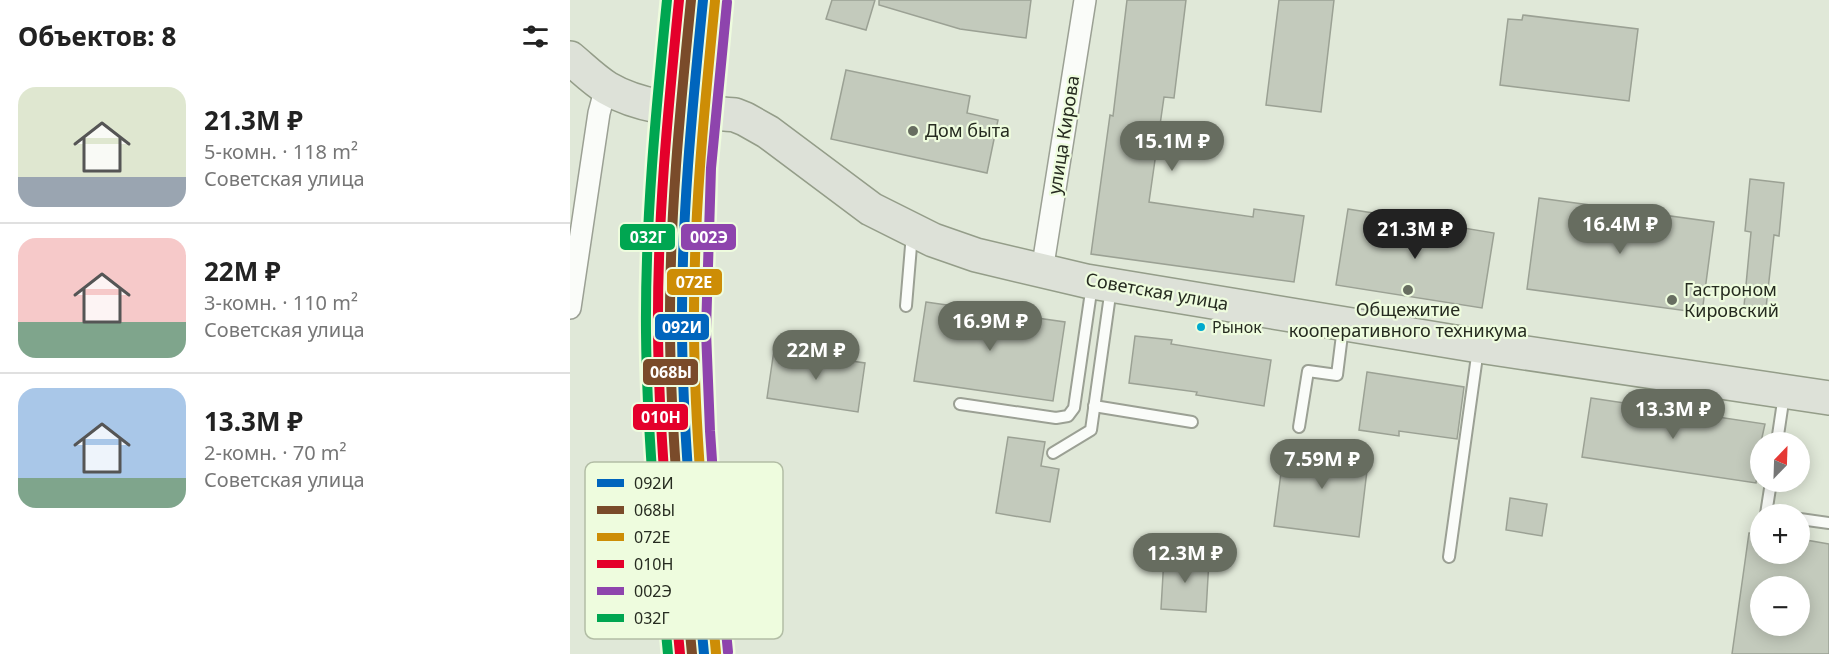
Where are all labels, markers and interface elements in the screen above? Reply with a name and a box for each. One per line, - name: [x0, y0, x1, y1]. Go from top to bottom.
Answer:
- text: Объектов: 8: [18, 18, 176, 54]
- icon: filters: [519, 20, 552, 53]
- street label: улица Кирова: [1042, 74, 1084, 196]
- text: 21.3M ₽: [204, 102, 303, 138]
- icon: home: [66, 111, 138, 183]
- place label: Дом быта: [925, 118, 1010, 142]
- pin: 15.1M ₽: [1117, 121, 1227, 172]
- marker: Дом быта: [906, 124, 920, 138]
- text: 15.1M ₽: [1134, 127, 1210, 154]
- text: 5-комн. · 118 m²: [204, 138, 358, 165]
- text: Советская улица: [204, 165, 365, 192]
- pin: 16.4M ₽: [1565, 204, 1675, 255]
- pin: 21.3M ₽: [1360, 209, 1470, 260]
- text: 16.4M ₽: [1582, 210, 1658, 237]
- text: 21.3M ₽: [1377, 215, 1453, 242]
- line badge: 032Г: [619, 223, 676, 251]
- line badge: 002Э: [680, 223, 737, 251]
- text: 032Г: [630, 226, 666, 248]
- text: 002Э: [690, 226, 728, 248]
- text: 22M ₽: [204, 253, 281, 289]
- icon: home: [66, 262, 138, 334]
- street label: Советская улица: [1084, 267, 1230, 315]
- line badge: 072Е: [666, 268, 723, 296]
- text: 072Е: [676, 271, 712, 293]
- place label: Гастроном Кировский: [1684, 277, 1779, 322]
- marker: Общежитие кооперативного техникума: [1401, 283, 1415, 297]
- text: 3-комн. · 110 m²: [204, 289, 358, 316]
- marker: Гастроном Кировский: [1665, 293, 1679, 307]
- place label: Общежитие кооперативного техникума: [1289, 297, 1527, 342]
- pin: 16.9M ₽: [935, 301, 1045, 352]
- text: 16.9M ₽: [952, 307, 1028, 334]
- line badge: 092И: [654, 313, 710, 341]
- text: Советская улица: [204, 316, 365, 343]
- text: 092И: [662, 316, 702, 338]
- place label: Рынок: [1212, 316, 1262, 338]
- marker: Рынок: [1195, 321, 1207, 333]
- pin: 22M ₽: [774, 330, 858, 381]
- text: 22M ₽: [787, 336, 845, 363]
- line badge: 068Ы: [642, 358, 699, 386]
- text: 068Ы: [650, 361, 692, 383]
- pin: 13.3M ₽: [1618, 389, 1728, 440]
- text: 13.3M ₽: [1635, 395, 1711, 422]
- text: 13.3M ₽: [204, 403, 303, 439]
- line badge: 010Н: [632, 403, 689, 431]
- text: 010Н: [641, 406, 681, 428]
- icon: home: [66, 412, 138, 484]
- north arrow: [1750, 432, 1810, 492]
- map controls: [1750, 432, 1810, 636]
- text: 2-комн. · 70 m²: [204, 439, 347, 466]
- pin: 7.59M ₽: [1267, 439, 1377, 490]
- text: 7.59M ₽: [1284, 445, 1360, 472]
- legend: [585, 462, 783, 639]
- text: Советская улица: [204, 466, 365, 493]
- text: 092И: [634, 472, 674, 494]
- text: 068Ы: [634, 499, 675, 521]
- button: +: [1750, 504, 1810, 564]
- text: 072Е: [634, 526, 670, 548]
- pin: 12.3M ₽: [1130, 533, 1240, 584]
- text: 12.3M ₽: [1147, 539, 1223, 566]
- text: 010Н: [634, 553, 673, 575]
- button: −: [1750, 576, 1810, 636]
- text: 002Э: [634, 580, 672, 602]
- text: 032Г: [634, 607, 670, 629]

